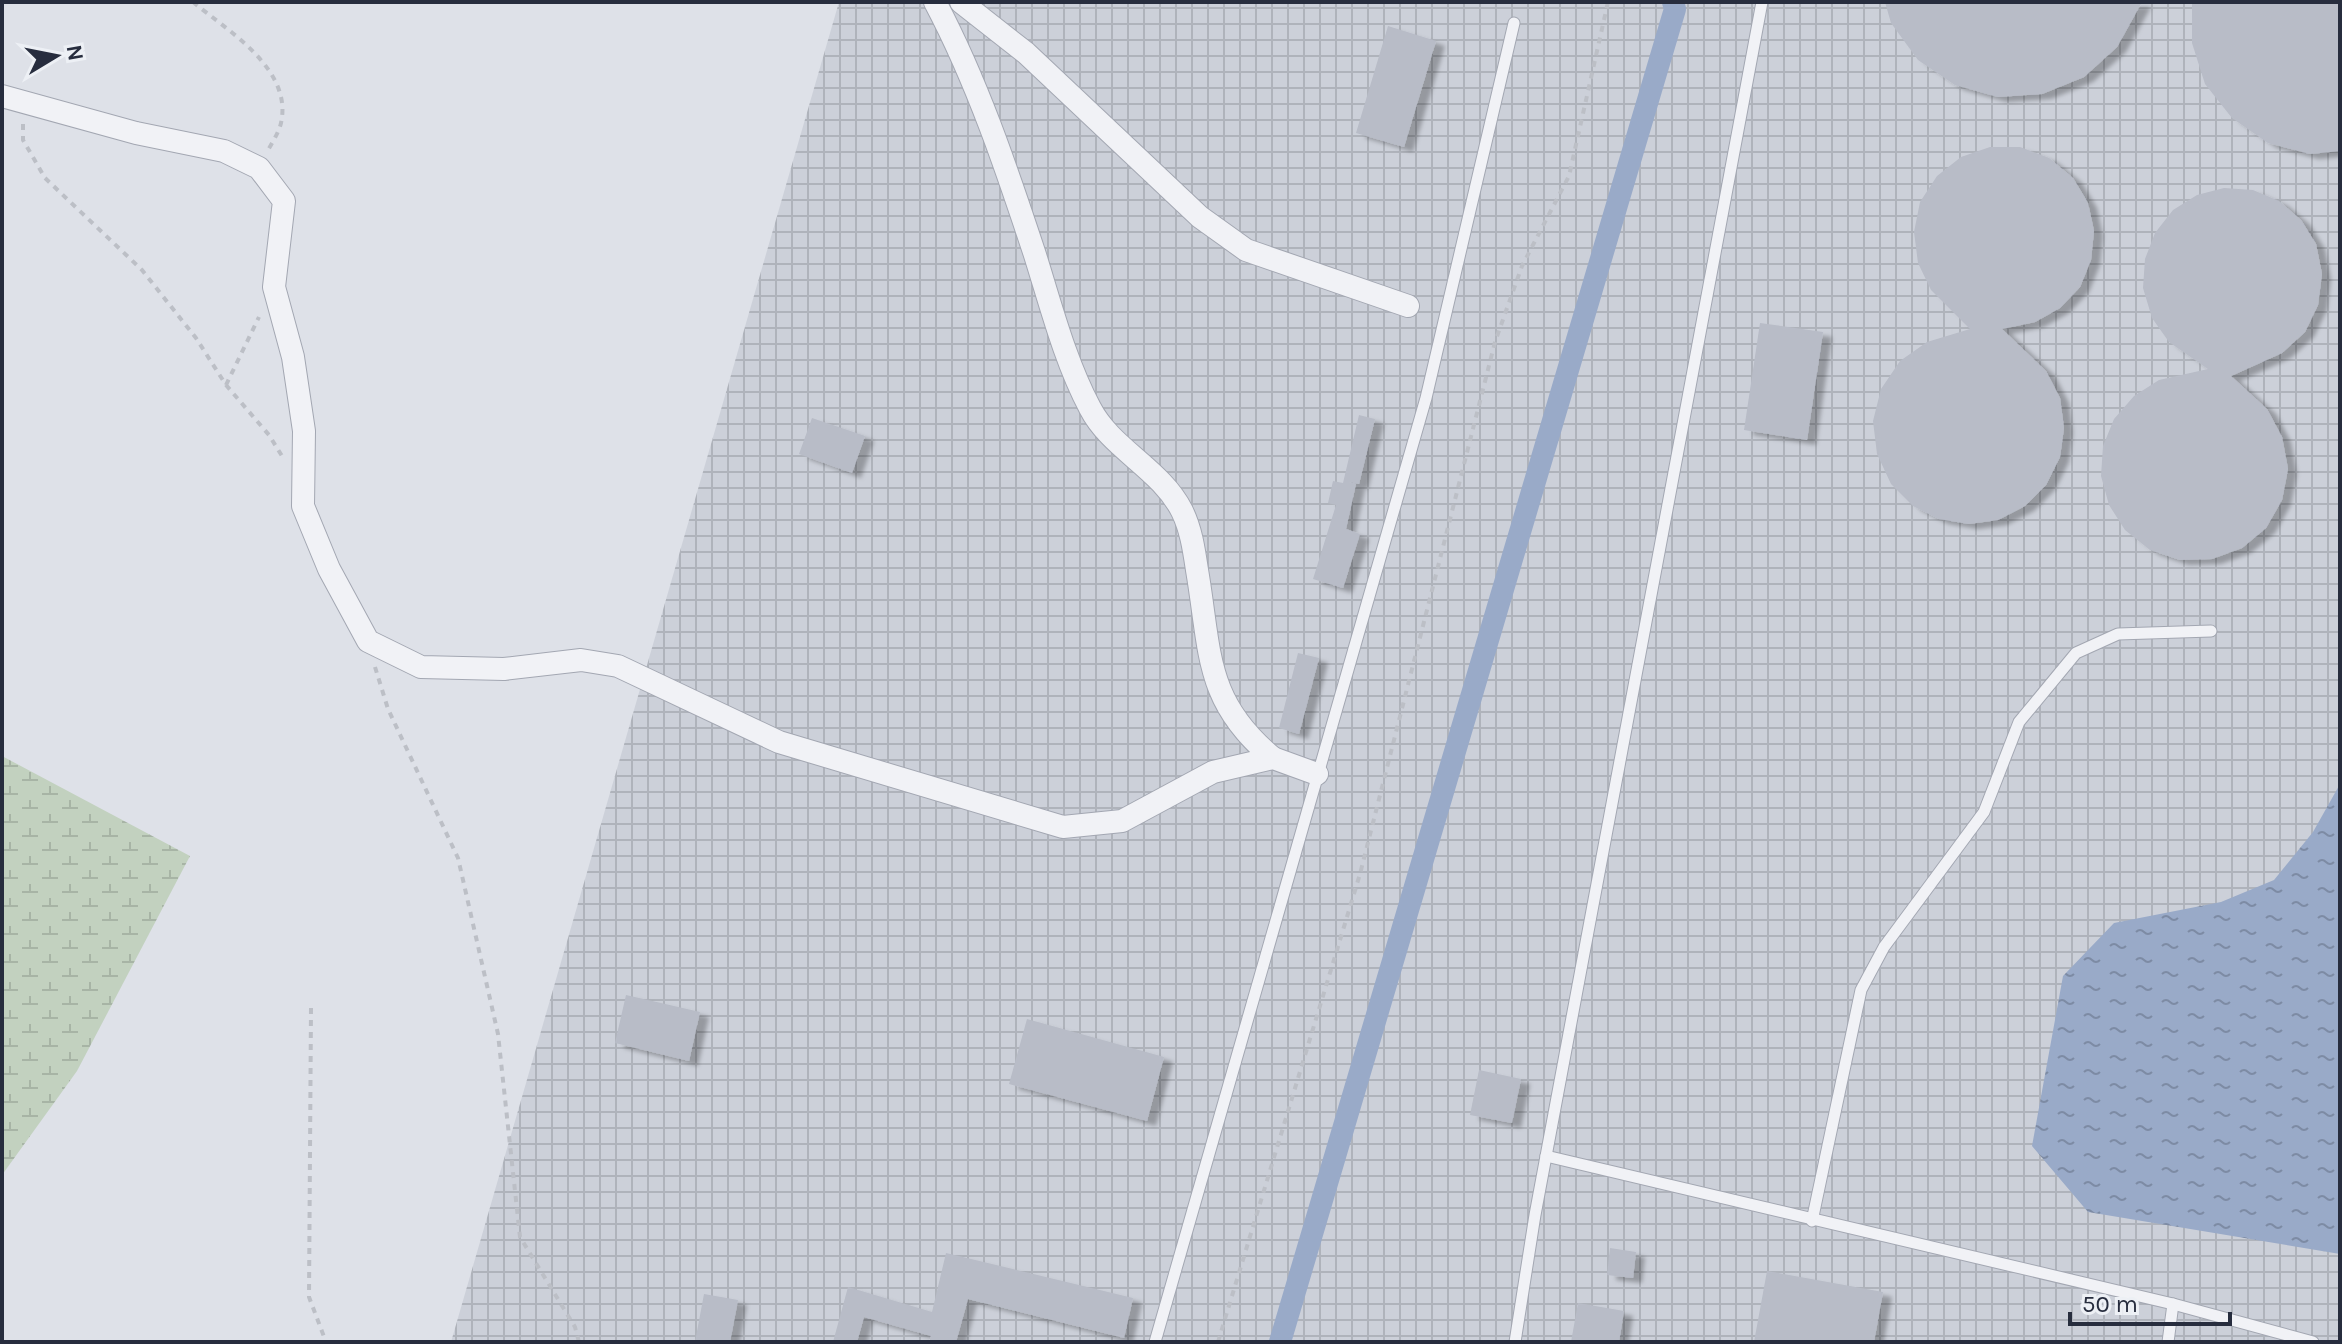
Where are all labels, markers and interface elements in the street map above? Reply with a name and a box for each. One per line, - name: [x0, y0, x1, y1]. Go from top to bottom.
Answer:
- north arrow: [16, 16, 96, 96]
- text: N: [61, 43, 89, 63]
- scale bar: [2070, 1276, 2230, 1326]
- text: 50 m: [2082, 1290, 2138, 1318]

